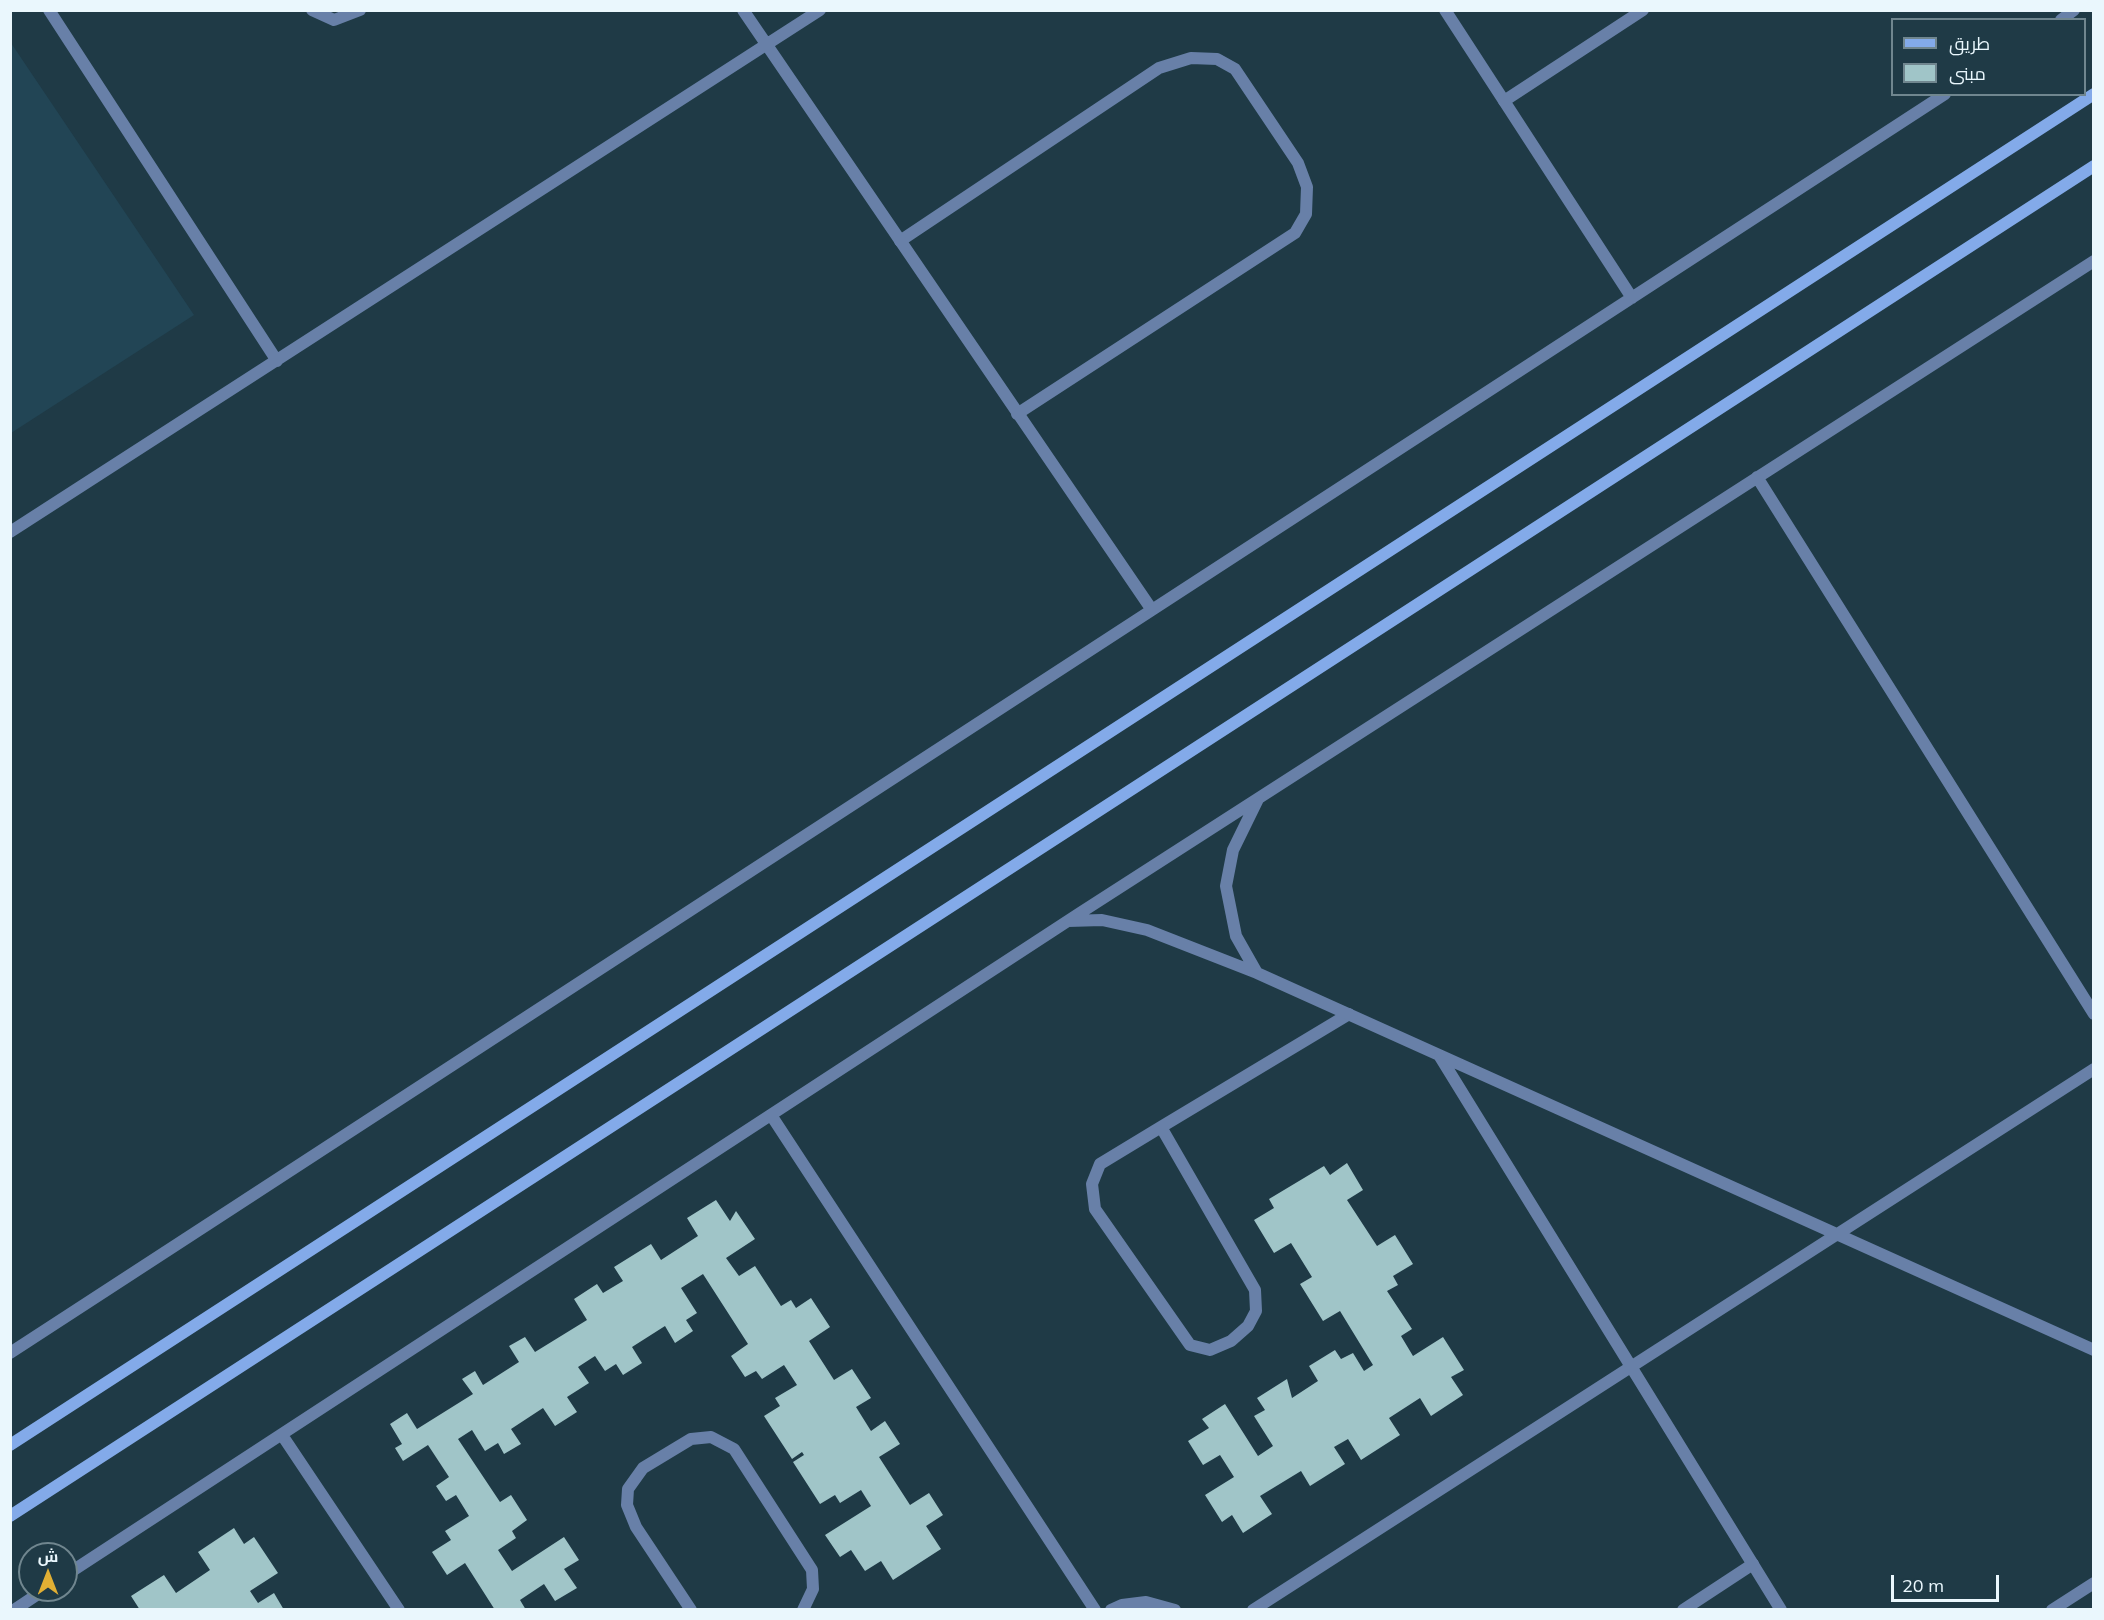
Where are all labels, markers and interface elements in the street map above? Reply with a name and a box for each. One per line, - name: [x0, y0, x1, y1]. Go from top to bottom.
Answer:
- legend: [1891, 18, 2086, 96]
- text: طريق: [1949, 32, 1990, 55]
- text: مبنى: [1949, 62, 1986, 85]
- north arrow: [18, 1542, 78, 1602]
- text: ش: [38, 1546, 58, 1566]
- scale bar: [1894, 1563, 2002, 1601]
- text: 20 m: [1902, 1574, 1944, 1597]

